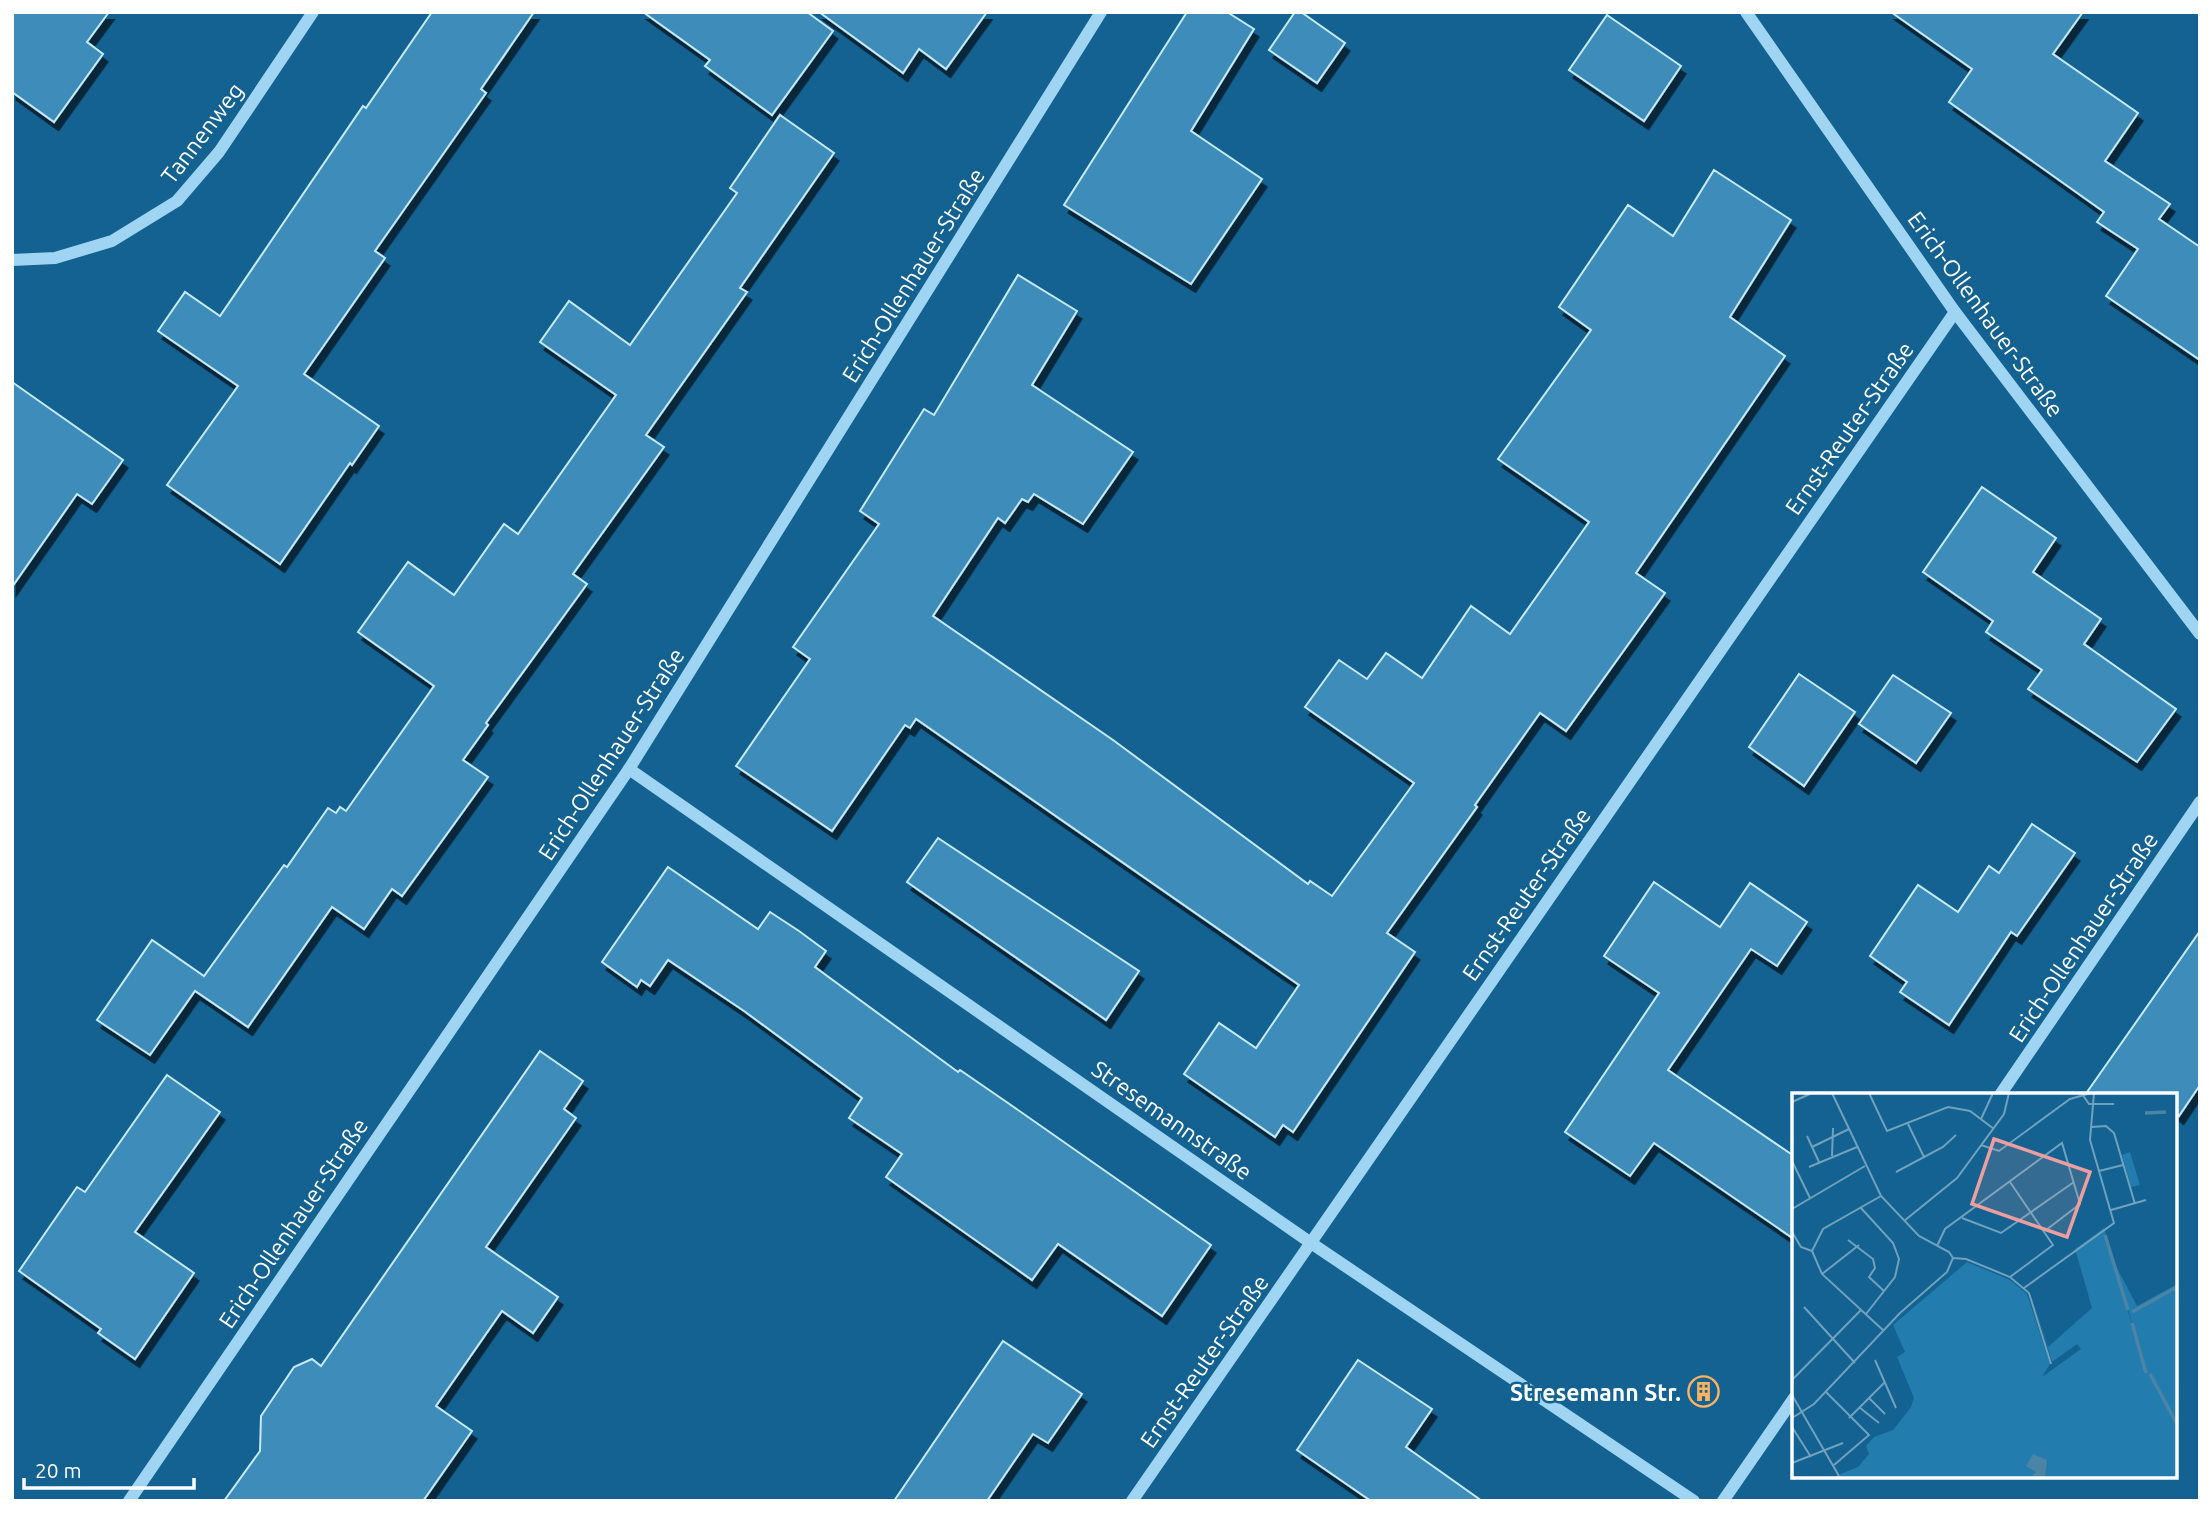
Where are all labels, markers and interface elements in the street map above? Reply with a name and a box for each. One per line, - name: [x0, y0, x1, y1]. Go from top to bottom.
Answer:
- street label: Tannenweg: [156, 78, 248, 188]
- street label: Erich-Ollenhauer-Straße: [837, 163, 989, 387]
- street label: Erich-Ollenhauer-Straße: [1903, 207, 2069, 421]
- street label: Ernst-Reuter-Straße: [1780, 337, 1918, 519]
- street label: Erich-Ollenhauer-Straße: [533, 643, 689, 865]
- street label: Ernst-Reuter-Straße: [1457, 803, 1595, 985]
- street label: Erich-Ollenhauer-Straße: [2003, 827, 2163, 1047]
- street label: Stresemannstraße: [1087, 1055, 1257, 1185]
- inset map: [1792, 1093, 2177, 1478]
- street label: Erich-Ollenhauer-Straße: [213, 1113, 373, 1333]
- street label: Ernst-Reuter-Straße: [1135, 1270, 1273, 1452]
- building icon: Stresemann Str.: [1687, 1375, 1721, 1409]
- place label: Stresemann Str.: [1510, 1380, 1681, 1405]
- scale bar: [24, 1446, 194, 1490]
- text: 20 m: [35, 1458, 82, 1482]

